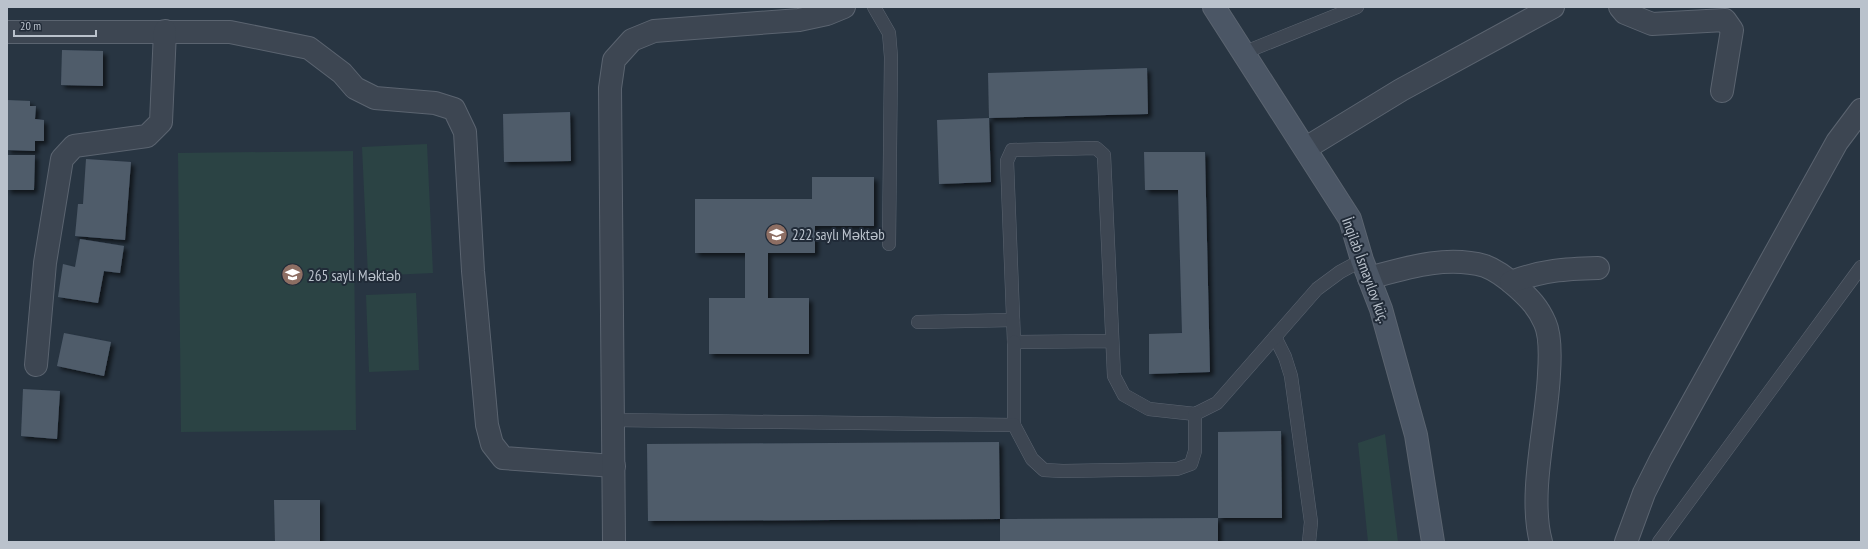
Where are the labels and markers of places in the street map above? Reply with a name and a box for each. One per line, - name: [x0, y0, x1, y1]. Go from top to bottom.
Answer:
- school or university icon: 222 saylı Məktəb: [763, 221, 789, 247]
- place label: 222 saylı Məktəb: [792, 225, 885, 244]
- school or university icon: 265 saylı Məktəb: [280, 262, 306, 288]
- place label: 265 saylı Məktəb: [308, 266, 401, 285]

